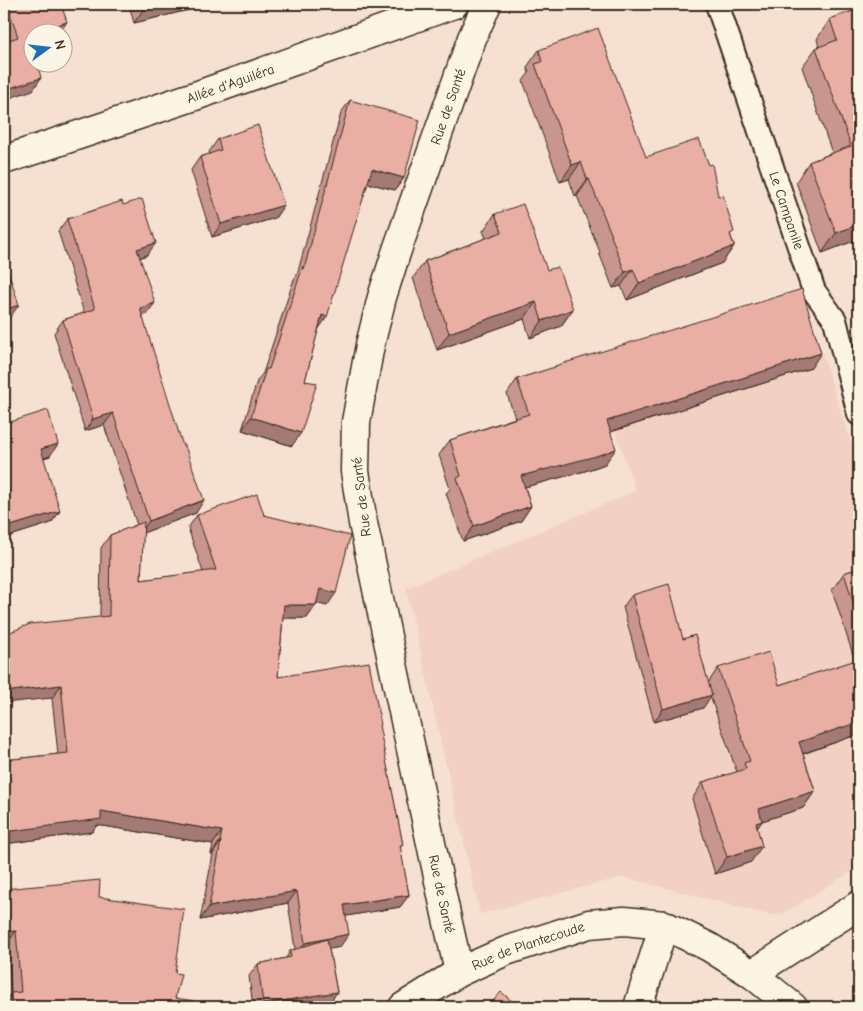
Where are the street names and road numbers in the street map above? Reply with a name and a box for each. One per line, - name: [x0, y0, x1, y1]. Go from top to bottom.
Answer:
- street label: Allée d'Aguiléra: [185, 61, 277, 107]
- street label: Rue de Santé: [427, 66, 470, 147]
- street label: Le Campanile: [765, 169, 807, 252]
- street label: Rue de Santé: [348, 456, 375, 537]
- street label: Rue de Santé: [425, 853, 458, 935]
- street label: Rue de Plantecoude: [469, 918, 587, 974]

